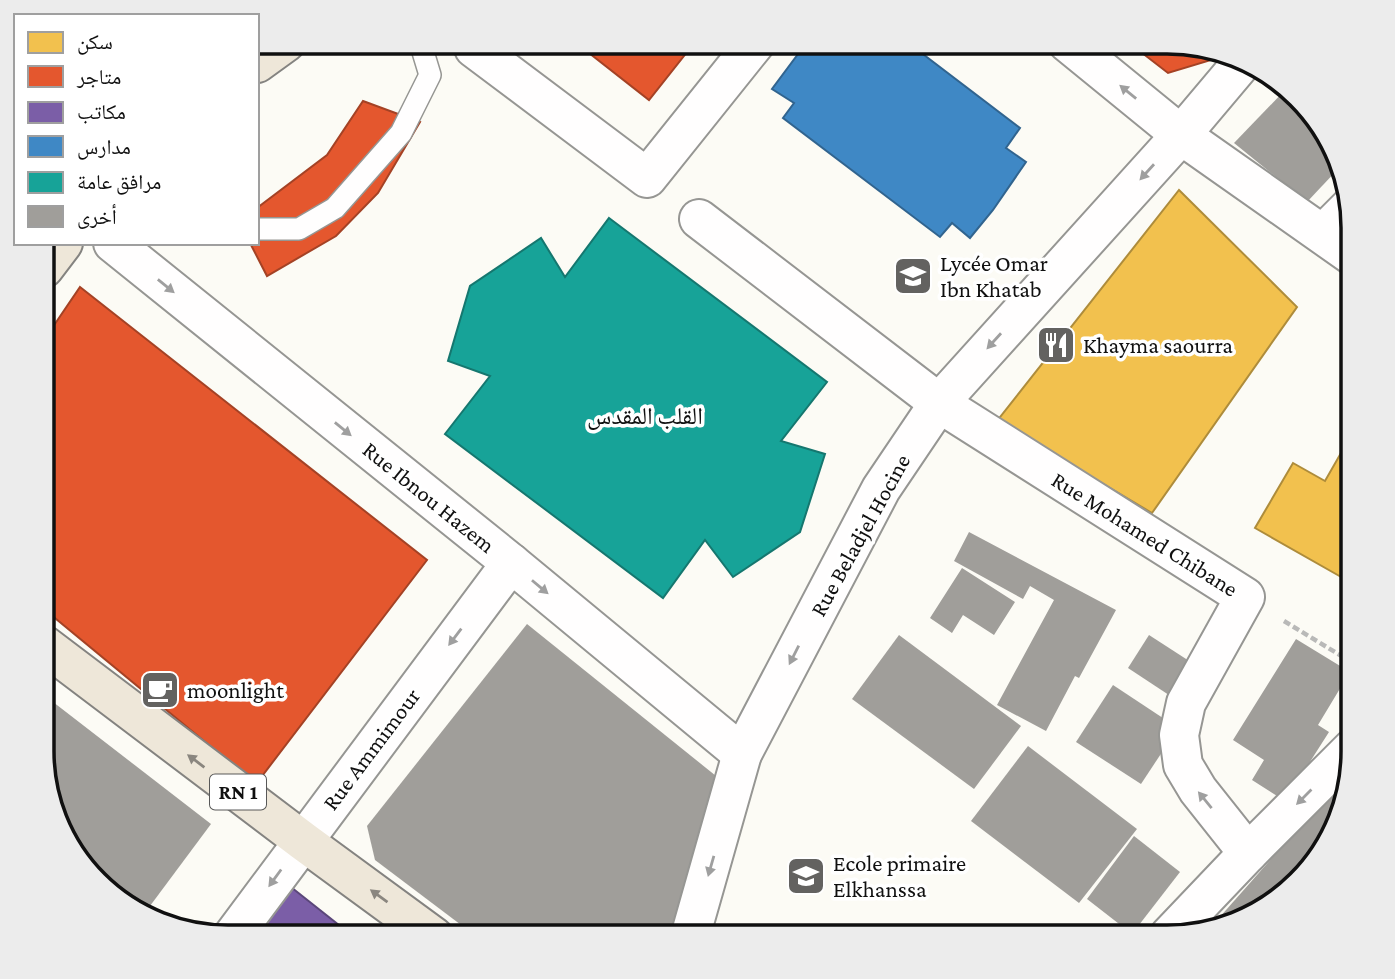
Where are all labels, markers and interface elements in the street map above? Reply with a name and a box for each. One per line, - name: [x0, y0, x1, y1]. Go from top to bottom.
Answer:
- legend: [14, 14, 259, 245]
- text: سكن: [77, 30, 113, 55]
- text: متاجر: [76, 65, 121, 89]
- one-way arrow: [1119, 84, 1137, 99]
- text: مكاتب: [77, 100, 126, 124]
- text: مدارس: [77, 135, 131, 160]
- one-way arrow: [1139, 163, 1155, 180]
- text: مرافق عامة: [77, 170, 161, 195]
- text: أخرى: [77, 204, 117, 229]
- place label: Lycée Omar Ibn Khatab: [940, 250, 1048, 302]
- school or university icon: Lycée Omar Ibn Khatab: [892, 255, 934, 297]
- one-way arrow: [158, 278, 175, 293]
- restaurant icon: Khayma saourra: [1035, 324, 1077, 366]
- one-way arrow: [986, 332, 1002, 350]
- place label: Khayma saourra: [1083, 332, 1233, 358]
- district label: القلب المقدس: [587, 402, 703, 430]
- one-way arrow: [334, 421, 352, 436]
- street label: Rue Ibnou Hazem: [358, 436, 500, 558]
- street label: Rue Beladjel Hocine: [805, 449, 915, 621]
- street label: Rue Mohamed Chibane: [1047, 466, 1243, 602]
- one-way arrow: [531, 579, 548, 594]
- one-way arrow: [448, 628, 463, 646]
- one-way arrow: [788, 645, 800, 665]
- cafe icon: moonlight: [139, 669, 181, 711]
- place label: moonlight: [187, 677, 284, 703]
- street label: Rue Ammimour: [317, 683, 425, 815]
- one-way arrow: [188, 753, 206, 768]
- road number: RN 1: [210, 774, 266, 810]
- one-way arrow: [1296, 788, 1313, 805]
- one-way arrow: [1198, 791, 1213, 809]
- place label: Ecole primaire Elkhanssa: [833, 850, 966, 902]
- school or university icon: Ecole primaire Elkhanssa: [785, 855, 827, 897]
- one-way arrow: [705, 856, 715, 877]
- one-way arrow: [268, 869, 282, 888]
- one-way arrow: [370, 890, 388, 904]

